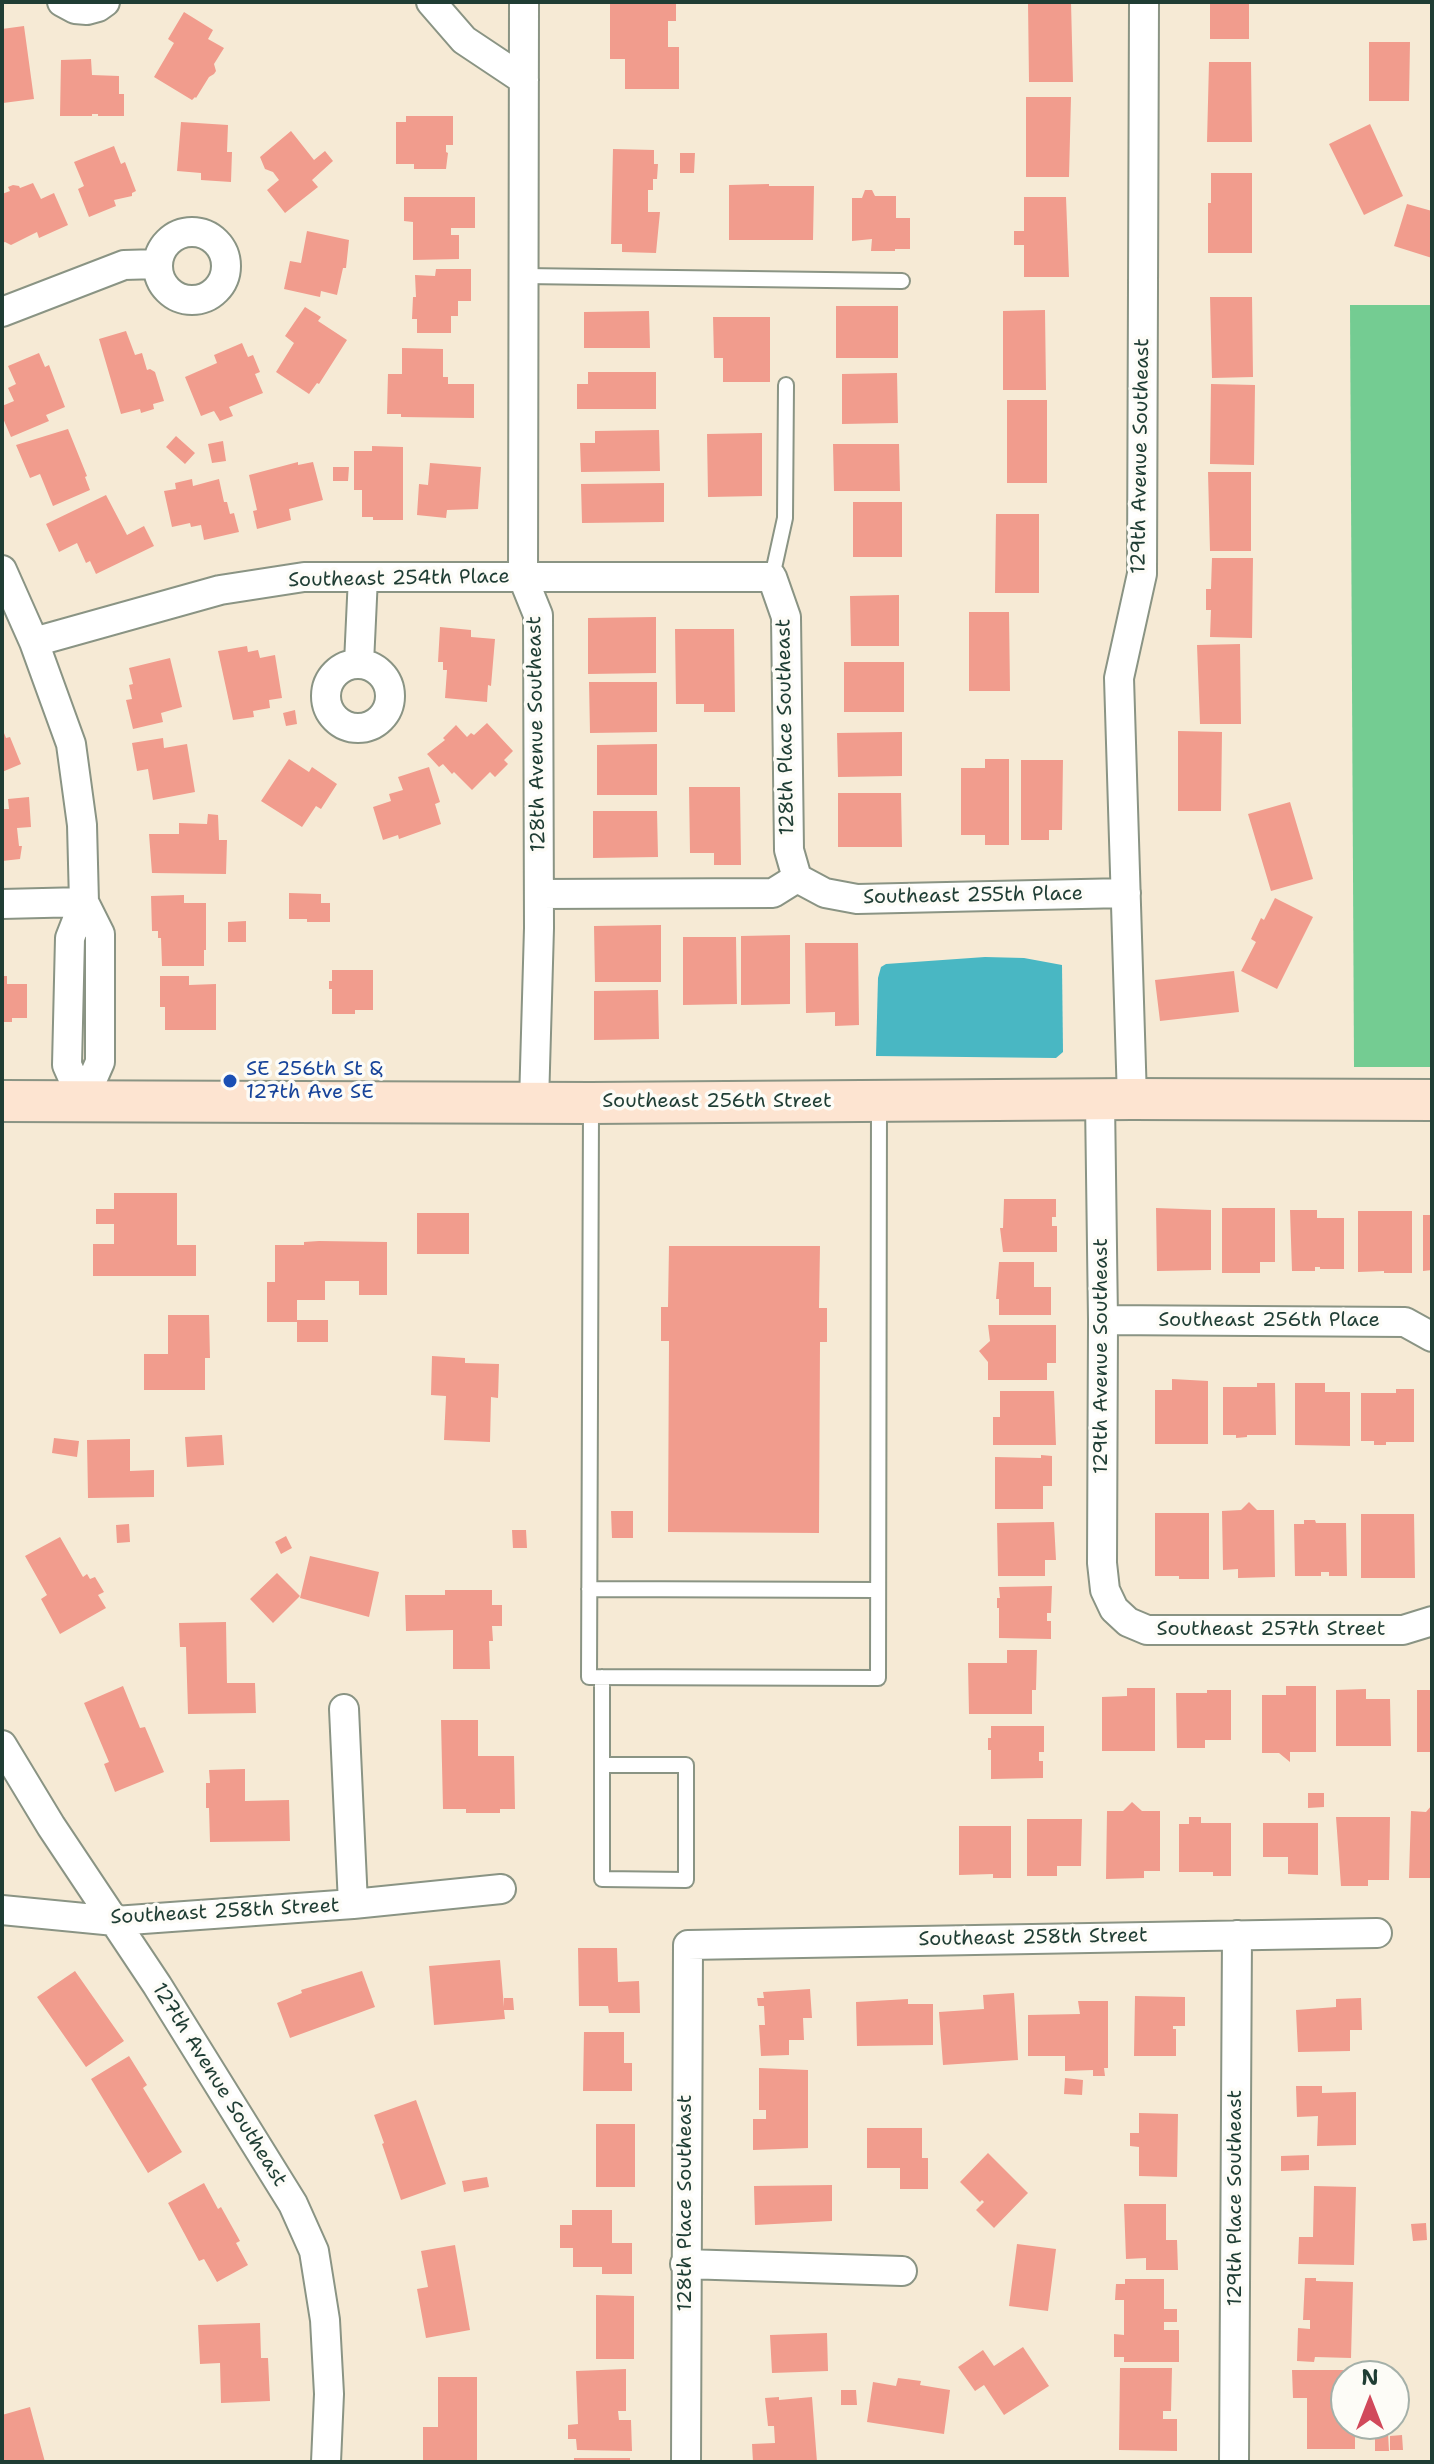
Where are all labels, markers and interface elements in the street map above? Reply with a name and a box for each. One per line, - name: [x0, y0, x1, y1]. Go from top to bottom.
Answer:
- street label: 129th Avenue Southeast: [1127, 338, 1155, 574]
- street label: Southeast 254th Place: [288, 565, 510, 593]
- street label: 128th Avenue Southeast: [523, 616, 551, 852]
- street label: 128th Place Southeast: [772, 618, 800, 836]
- street label: Southeast 255th Place: [863, 882, 1083, 910]
- place label: SE 256th St & 127th Ave SE: [246, 1058, 382, 1105]
- marker: SE 256th St & 127th Ave SE: [221, 1072, 239, 1090]
- street label: Southeast 256th Street: [602, 1090, 832, 1114]
- street label: 129th Avenue Southeast: [1090, 1238, 1114, 1474]
- street label: Southeast 256th Place: [1158, 1309, 1380, 1333]
- street label: Southeast 257th Street: [1157, 1618, 1385, 1642]
- street label: Southeast 258th Street: [110, 1894, 340, 1930]
- street label: Southeast 258th Street: [918, 1924, 1148, 1952]
- street label: 127th Avenue Southeast: [146, 1979, 292, 2191]
- street label: 129th Place Southeast: [1224, 2090, 1248, 2306]
- street label: 128th Place Southeast: [674, 2095, 698, 2311]
- north arrow: [1330, 2360, 1410, 2440]
- text: N: [1361, 2363, 1379, 2392]

